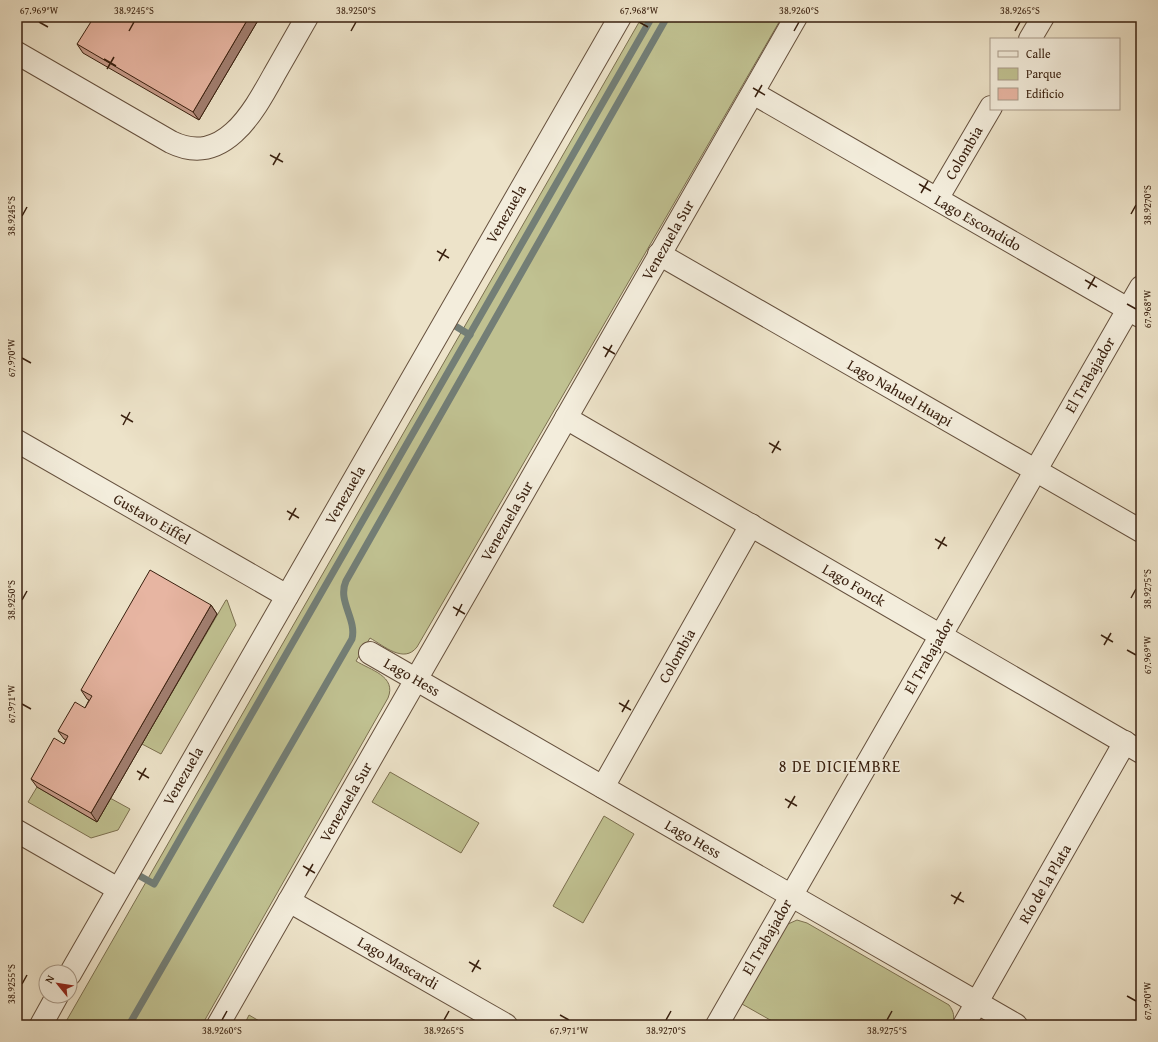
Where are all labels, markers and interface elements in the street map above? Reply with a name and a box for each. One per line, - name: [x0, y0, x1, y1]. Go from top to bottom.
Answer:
- text: 67.969°W: [20, 3, 59, 18]
- text: 38.9245°S: [114, 3, 154, 18]
- text: 38.9250°S: [336, 3, 376, 18]
- text: 67.968°W: [620, 3, 659, 18]
- text: 38.9260°S: [779, 3, 819, 18]
- text: 38.9265°S: [1000, 3, 1040, 18]
- legend: [990, 38, 1120, 110]
- text: Calle: [1026, 45, 1051, 62]
- text: Parque: [1026, 65, 1062, 82]
- text: Edificio: [1026, 85, 1064, 102]
- street label: Colombia: [940, 122, 987, 184]
- street label: Venezuela: [480, 181, 531, 247]
- text: 38.9270°S: [1140, 185, 1155, 225]
- street label: Lago Escondido: [931, 189, 1026, 256]
- text: 38.9245°S: [4, 196, 19, 236]
- street label: Venezuela Sur: [636, 196, 699, 284]
- text: 67.968°W: [1140, 289, 1155, 328]
- street label: El Trabajador: [1059, 333, 1120, 417]
- text: 67.970°W: [4, 338, 19, 377]
- street label: Lago Nahuel Huapi: [844, 354, 957, 431]
- street label: Venezuela: [319, 462, 370, 528]
- street label: Venezuela Sur: [475, 477, 538, 565]
- street label: Gustavo Eiffel: [110, 488, 195, 549]
- street label: Lago Fonck: [819, 558, 890, 611]
- text: 38.9275°S: [1140, 569, 1155, 609]
- text: 38.9250°S: [4, 580, 19, 620]
- street label: El Trabajador: [898, 614, 959, 698]
- street label: Colombia: [653, 625, 700, 687]
- text: 67.969°W: [1140, 635, 1155, 674]
- street label: Lago Hess: [380, 652, 444, 701]
- text: 67.971°W: [4, 684, 19, 723]
- street label: Venezuela: [157, 743, 208, 809]
- district label: 8 DE DICIEMBRE: [779, 754, 901, 778]
- street label: Venezuela Sur: [314, 758, 377, 846]
- street label: Lago Hess: [661, 814, 725, 863]
- street label: Río de la Plata: [1013, 840, 1076, 927]
- street label: El Trabajador: [736, 895, 797, 979]
- street label: Lago Mascardi: [354, 931, 443, 994]
- text: 38.9255°S: [4, 964, 19, 1004]
- north arrow: [38, 964, 78, 1004]
- text: N: [41, 971, 58, 986]
- text: 67.970°W: [1140, 981, 1155, 1020]
- text: 38.9260°S: [202, 1023, 242, 1038]
- text: 38.9265°S: [424, 1023, 464, 1038]
- text: 67.971°W: [550, 1023, 589, 1038]
- text: 38.9270°S: [646, 1023, 686, 1038]
- text: 38.9275°S: [867, 1023, 907, 1038]

